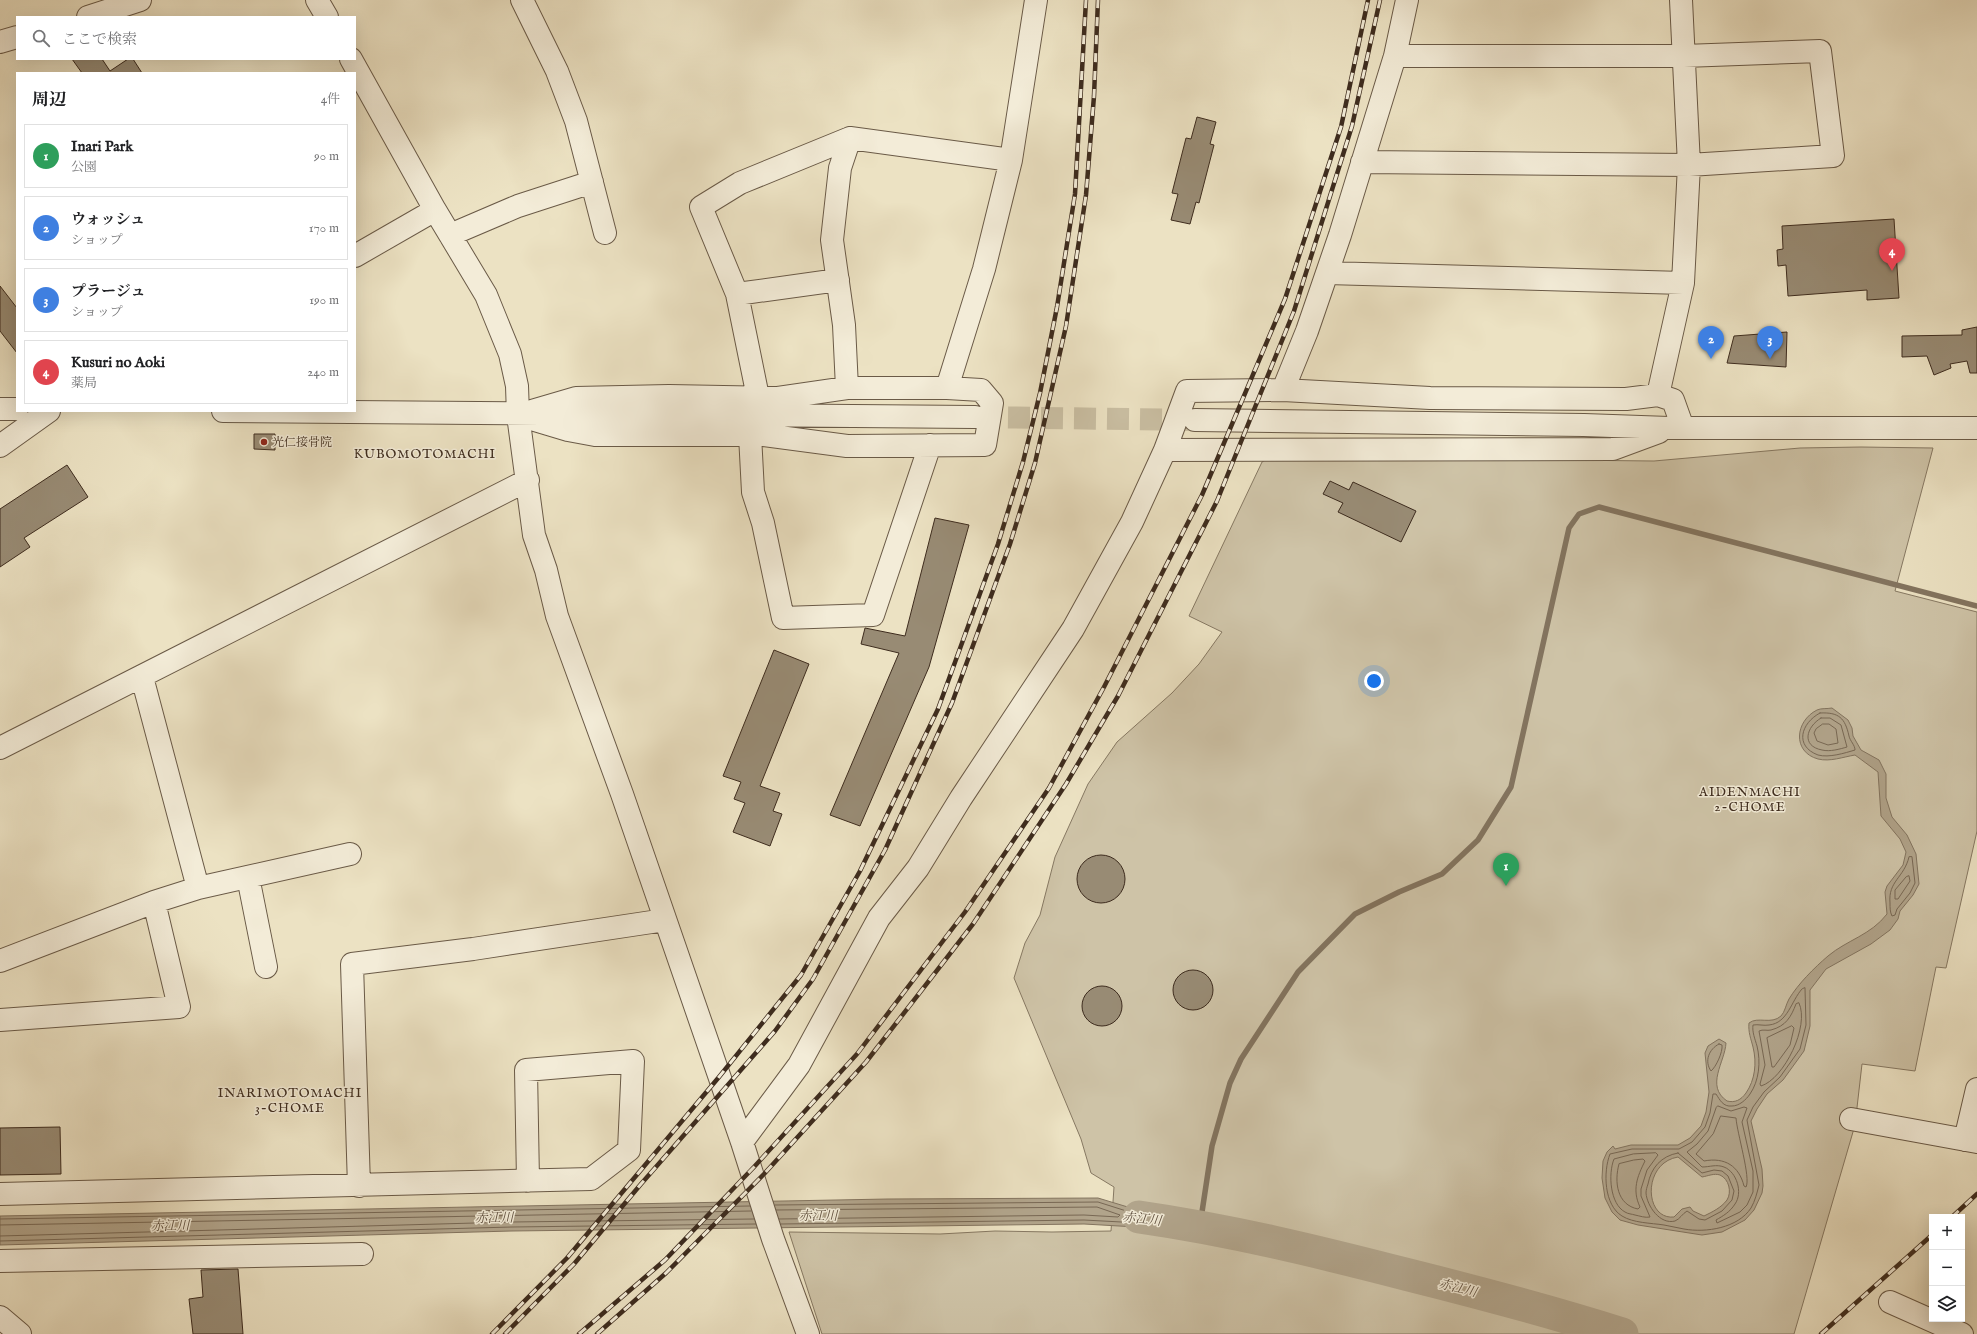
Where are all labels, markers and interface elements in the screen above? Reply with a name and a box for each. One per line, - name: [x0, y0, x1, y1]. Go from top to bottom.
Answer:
- search box: [16, 16, 356, 60]
- icon: search: [30, 27, 52, 49]
- text: ここで検索: [62, 30, 137, 49]
- text: 周辺: [32, 90, 66, 111]
- text: 4件: [321, 91, 340, 108]
- text: Inari Park: [71, 137, 133, 156]
- text: 1: [44, 148, 48, 165]
- text: 90 m: [314, 148, 339, 165]
- text: 公園: [71, 159, 97, 176]
- text: ウォッシュ: [71, 210, 145, 229]
- text: 2: [43, 220, 49, 237]
- text: 170 m: [309, 220, 339, 237]
- text: ショップ: [71, 232, 123, 249]
- pin: 4: [1879, 238, 1905, 271]
- text: プラージュ: [71, 282, 145, 301]
- text: 3: [44, 292, 48, 309]
- text: 190 m: [309, 292, 339, 309]
- text: ショップ: [71, 304, 123, 321]
- pin: 2: [1698, 326, 1724, 359]
- pin: 3: [1757, 326, 1783, 359]
- text: Kusuri no Aoki: [71, 353, 165, 372]
- text: 4: [43, 364, 49, 381]
- text: 240 m: [307, 364, 339, 381]
- text: 薬局: [71, 375, 97, 392]
- place label: 光仁接骨院: [272, 435, 332, 450]
- marker: 光仁接骨院: [259, 437, 269, 447]
- district label: KUBOMOTOMACHI: [354, 446, 496, 463]
- your location: [1364, 671, 1384, 691]
- district label: AIDENMACHI 2-CHOME: [1698, 784, 1801, 816]
- pin: 1: [1493, 853, 1519, 886]
- district label: INARIMOTOMACHI 3-CHOME: [218, 1085, 362, 1117]
- water label: 赤江川: [798, 1208, 839, 1225]
- water label: 赤江川: [1122, 1209, 1164, 1230]
- water label: 赤江川: [474, 1210, 516, 1227]
- map controls: [1929, 1214, 1965, 1322]
- button: +: [1929, 1214, 1965, 1250]
- water label: 赤江川: [150, 1218, 192, 1235]
- button: −: [1929, 1250, 1965, 1286]
- water label: 赤江川: [1437, 1275, 1481, 1302]
- button: layers: [1929, 1286, 1965, 1322]

